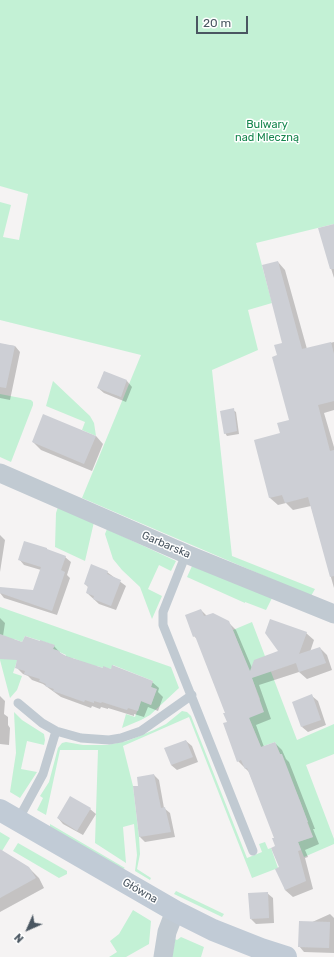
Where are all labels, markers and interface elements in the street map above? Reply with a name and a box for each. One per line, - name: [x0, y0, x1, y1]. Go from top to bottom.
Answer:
- scale bar: [198, 8, 250, 34]
- text: 20 m: [203, 16, 231, 30]
- park label: Bulwary nad Mleczną: [235, 118, 299, 144]
- street label: Garbarska: [140, 529, 192, 561]
- street label: Główna: [120, 876, 160, 906]
- north arrow: [8, 909, 48, 949]
- text: N: [12, 930, 27, 945]

